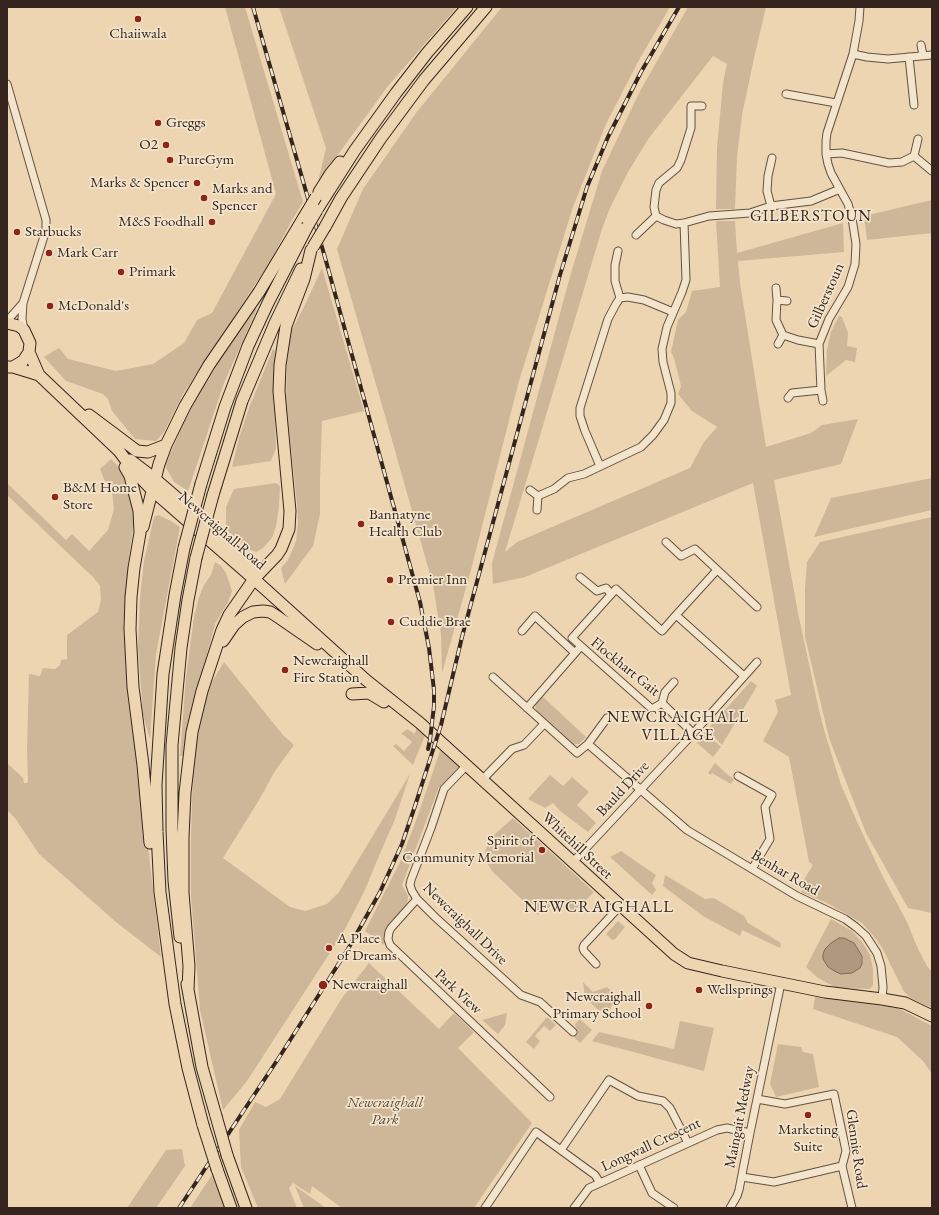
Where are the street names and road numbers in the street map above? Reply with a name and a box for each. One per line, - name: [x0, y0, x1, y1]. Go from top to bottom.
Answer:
- street label: Gilberstoun: [804, 261, 848, 331]
- street label: Newcraighall Road: [175, 488, 269, 574]
- street label: Flockhart Gait: [587, 634, 663, 700]
- street label: Bauld Drive: [593, 758, 653, 820]
- street label: Whitehill Street: [538, 809, 616, 883]
- street label: Benhar Road: [748, 846, 822, 900]
- street label: Newcraighall Drive: [419, 879, 511, 969]
- street label: Park View: [431, 966, 485, 1018]
- street label: Maingait Medway: [721, 1064, 759, 1170]
- street label: Glennie Road: [842, 1108, 870, 1190]
- street label: Longwall Crescent: [598, 1114, 704, 1176]

